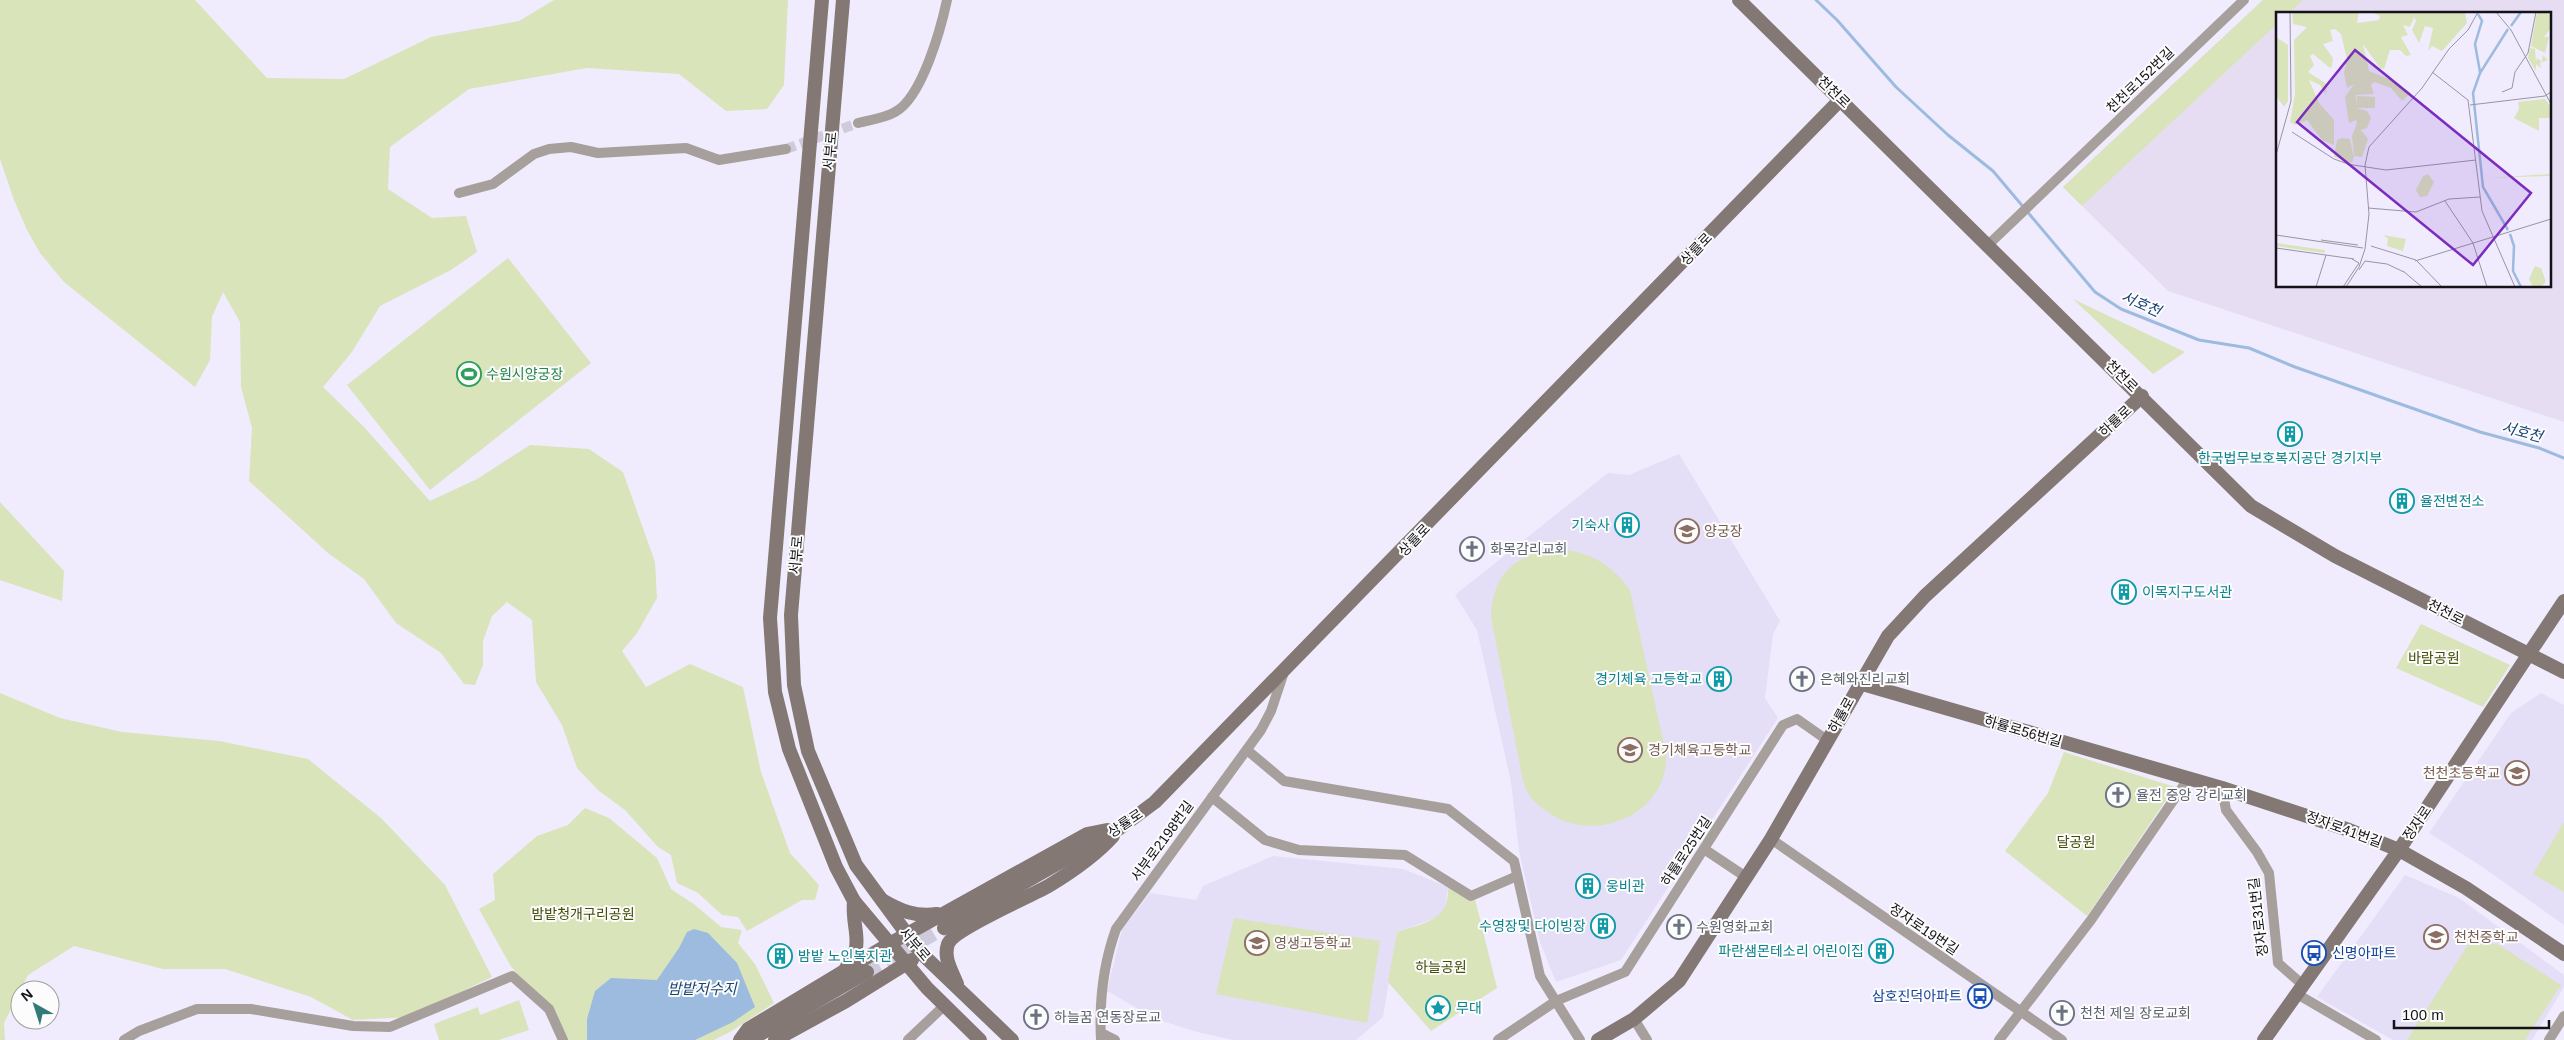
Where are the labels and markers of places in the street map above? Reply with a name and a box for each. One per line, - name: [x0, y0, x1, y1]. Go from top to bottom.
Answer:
- sports icon: 수원시양궁장: [456, 361, 482, 387]
- place label: 수원시양궁장: [486, 366, 563, 382]
- building icon: 한국법무보호복지공단 경기지부: [2277, 421, 2303, 447]
- place label: 한국법무보호복지공단 경기지부: [2198, 450, 2382, 466]
- building icon: 율전변전소: [2389, 488, 2415, 514]
- place label: 율전변전소: [2420, 493, 2485, 509]
- building icon: 기숙사: [1614, 512, 1640, 538]
- place label: 기숙사: [1571, 517, 1610, 533]
- school or university icon: 양궁장: [1674, 518, 1700, 544]
- place label: 양궁장: [1704, 523, 1743, 539]
- church icon: 화목감리교회: [1459, 536, 1485, 562]
- place label: 화목감리교회: [1490, 541, 1567, 557]
- building icon: 이목지구도서관: [2111, 579, 2137, 605]
- place label: 이목지구도서관: [2142, 584, 2232, 600]
- building icon: 경기체육 고등학교: [1706, 666, 1732, 692]
- church icon: 은혜와진리교회: [1789, 666, 1815, 692]
- place label: 경기체육 고등학교: [1595, 671, 1702, 687]
- place label: 은혜와진리교회: [1820, 671, 1910, 687]
- school or university icon: 경기체육고등학교: [1617, 737, 1643, 763]
- place label: 경기체육고등학교: [1648, 742, 1751, 758]
- school or university icon: 천천초등학교: [2504, 760, 2530, 786]
- place label: 천천초등학교: [2423, 765, 2500, 781]
- church icon: 율전 중앙 강리교회: [2105, 782, 2131, 808]
- place label: 율전 중앙 강리교회: [2136, 787, 2247, 803]
- building icon: 웅비관: [1575, 873, 1601, 899]
- place label: 웅비관: [1606, 878, 1645, 894]
- building icon: 수영장및 다이빙장: [1590, 913, 1616, 939]
- church icon: 수원영화교회: [1666, 914, 1692, 940]
- place label: 수영장및 다이빙장: [1479, 918, 1586, 934]
- place label: 수원영화교회: [1696, 919, 1773, 935]
- school or university icon: 천천중학교: [2423, 924, 2449, 950]
- place label: 천천중학교: [2454, 929, 2519, 945]
- school or university icon: 영생고등학교: [1244, 930, 1270, 956]
- place label: 영생고등학교: [1274, 935, 1351, 951]
- building icon: 파란샘몬테소리 어린이집: [1868, 938, 1894, 964]
- bus stop icon: 신명아파트: [2301, 940, 2327, 966]
- building icon: 밤밭 노인복지관: [767, 943, 793, 969]
- place label: 파란샘몬테소리 어린이집: [1718, 943, 1864, 959]
- place label: 신명아파트: [2332, 945, 2397, 961]
- place label: 밤밭 노인복지관: [798, 948, 892, 964]
- bus stop icon: 삼호진덕아파트: [1967, 983, 1993, 1009]
- place label: 삼호진덕아파트: [1872, 988, 1962, 1004]
- place icon: 무대: [1425, 995, 1451, 1021]
- place label: 무대: [1456, 1000, 1482, 1016]
- church icon: 천천 제일 장로교회: [2049, 1000, 2075, 1026]
- church icon: 하늘꿈 연동장로교: [1023, 1004, 1049, 1030]
- place label: 천천 제일 장로교회: [2080, 1005, 2191, 1021]
- place label: 하늘꿈 연동장로교: [1054, 1009, 1161, 1025]

